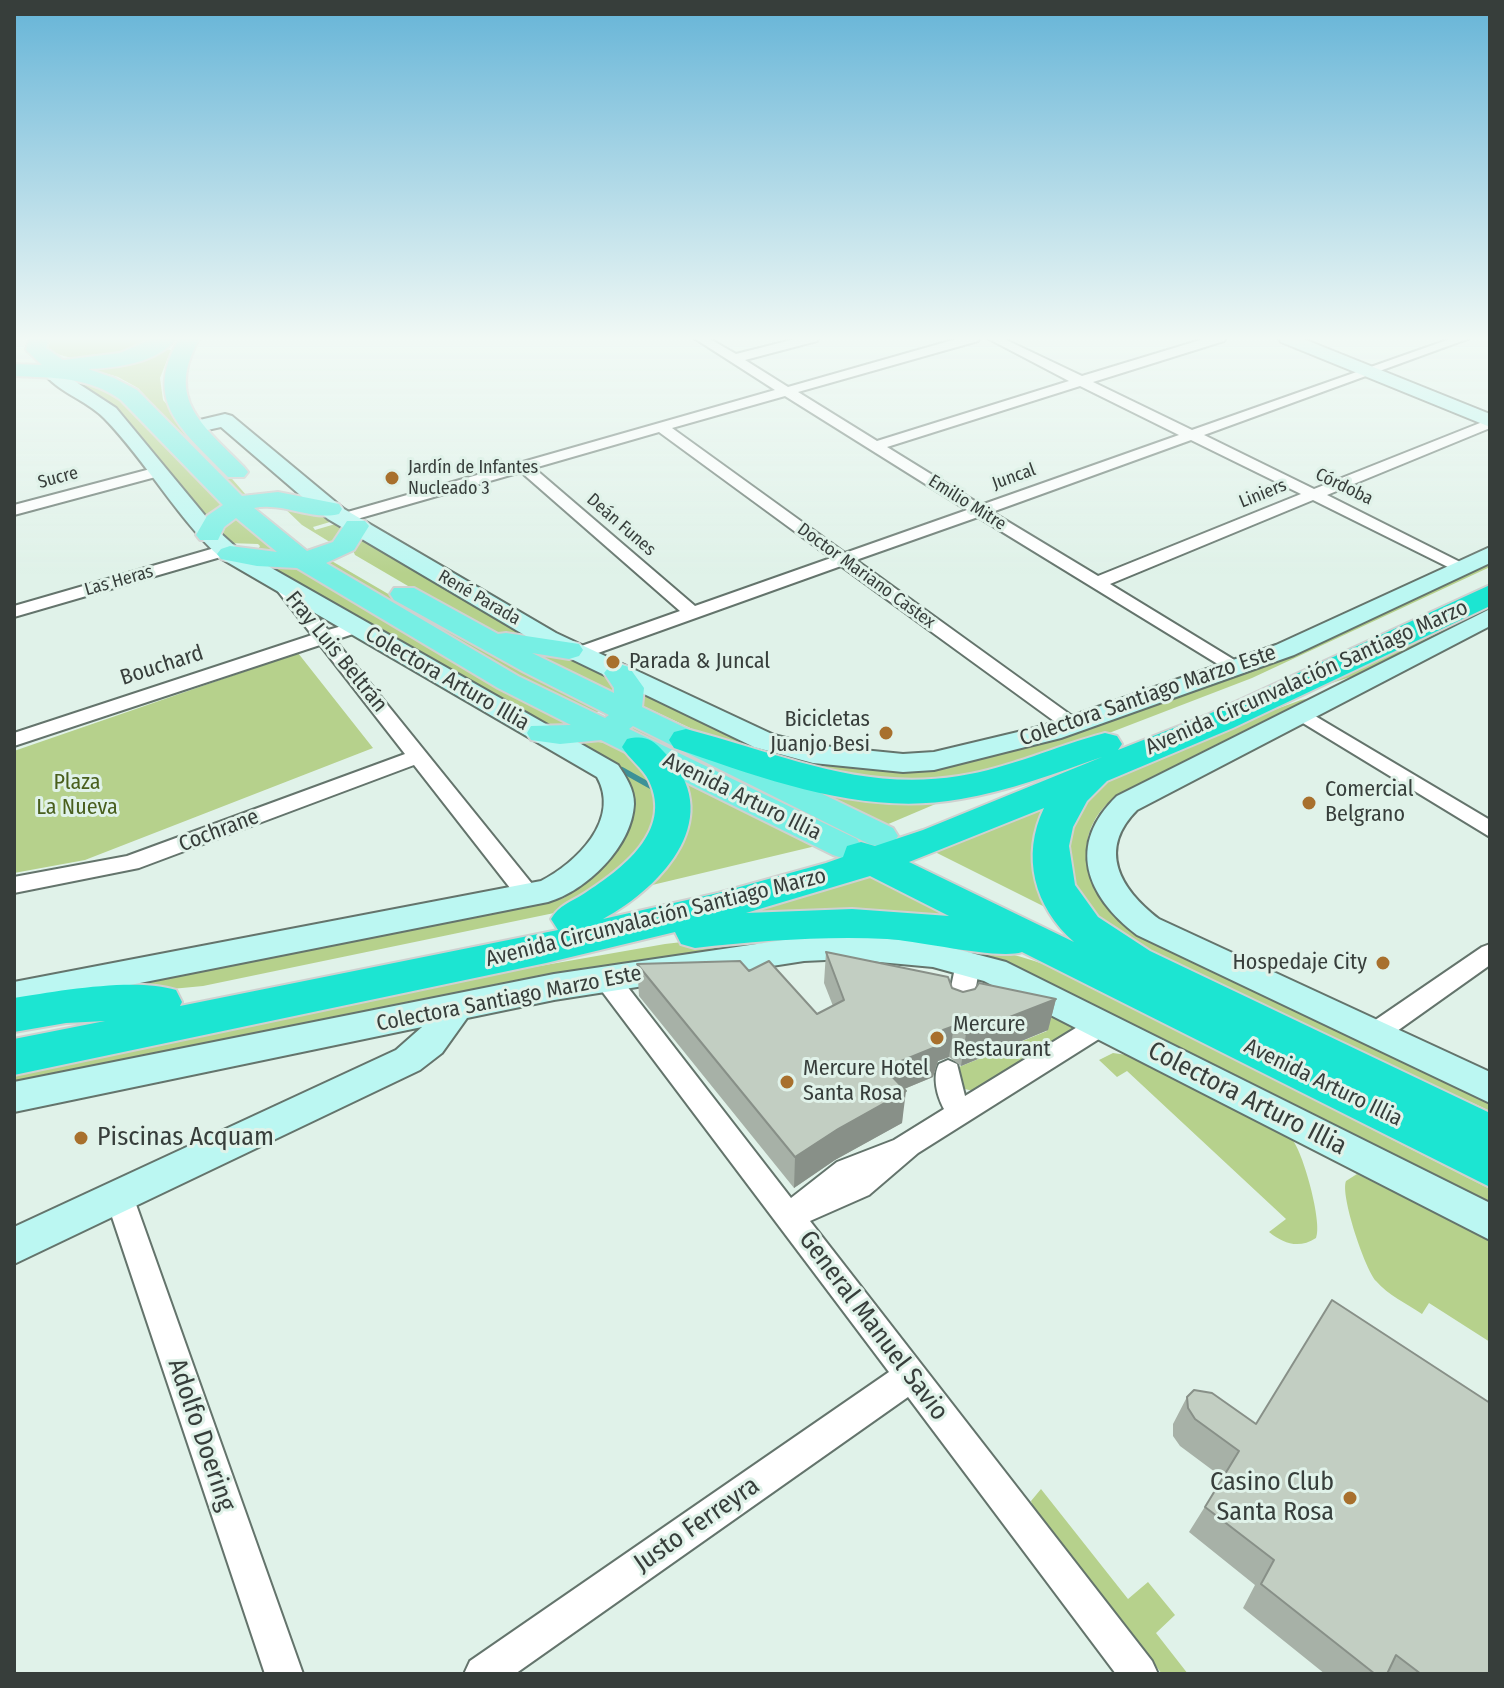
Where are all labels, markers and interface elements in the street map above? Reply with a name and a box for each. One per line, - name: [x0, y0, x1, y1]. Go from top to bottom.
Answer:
- place label: Jardín de Infantes Nucleado 3: [408, 457, 538, 500]
- street label: Juncal: [989, 459, 1039, 495]
- street label: Sucre: [36, 462, 80, 494]
- street label: Córdoba: [1312, 464, 1376, 510]
- marker: Jardín de Infantes Nucleado 3: [383, 469, 401, 487]
- street label: Emilio Mitre: [924, 471, 1010, 535]
- street label: Liniers: [1236, 475, 1290, 513]
- street label: Deán Funes: [582, 489, 660, 561]
- street label: Doctor Mariano Castex: [793, 519, 939, 633]
- street label: Las Heras: [82, 561, 156, 601]
- street label: René Parada: [434, 566, 524, 630]
- street label: Fray Luis Beltrán: [279, 586, 393, 718]
- street label: Avenida Circunvalación Santiago Marzo: [1142, 595, 1472, 761]
- street label: Colectora Arturo Illia: [360, 621, 534, 737]
- street label: Bouchard: [117, 640, 207, 692]
- street label: Colectora Santiago Marzo Este: [1016, 640, 1280, 752]
- place label: Parada & Juncal: [629, 649, 770, 675]
- marker: Parada & Juncal: [604, 653, 622, 671]
- place label: Bicicletas Juanjo Besi: [770, 707, 870, 758]
- marker: Bicicletas Juanjo Besi: [877, 724, 895, 742]
- street label: Avenida Arturo Illia: [659, 747, 825, 847]
- park label: Plaza La Nueva: [36, 770, 118, 822]
- place label: Comercial Belgrano: [1325, 777, 1413, 828]
- marker: Comercial Belgrano: [1300, 794, 1318, 812]
- street label: Cochrane: [175, 804, 263, 858]
- street label: Avenida Circunvalación Santiago Marzo: [483, 863, 829, 973]
- place label: Hospedaje City: [1233, 950, 1367, 976]
- marker: Hospedaje City: [1374, 954, 1392, 972]
- street label: Colectora Santiago Marzo Este: [374, 960, 644, 1038]
- place label: Mercure Restaurant: [953, 1012, 1051, 1064]
- marker: Mercure Restaurant: [928, 1029, 946, 1047]
- street label: Avenida Arturo Illia: [1240, 1033, 1406, 1133]
- street label: Colectora Arturo Illia: [1142, 1035, 1352, 1163]
- place label: Mercure Hotel Santa Rosa: [803, 1056, 929, 1108]
- marker: Mercure Hotel Santa Rosa: [778, 1073, 796, 1091]
- place label: Piscinas Acquam: [97, 1122, 274, 1154]
- marker: Piscinas Acquam: [72, 1129, 90, 1147]
- street label: General Manuel Savio: [792, 1225, 954, 1427]
- street label: Adolfo Doering: [160, 1355, 242, 1515]
- place label: Casino Club Santa Rosa: [1210, 1467, 1334, 1528]
- street label: Justo Ferreyra: [628, 1470, 766, 1580]
- marker: Casino Club Santa Rosa: [1341, 1489, 1359, 1507]

